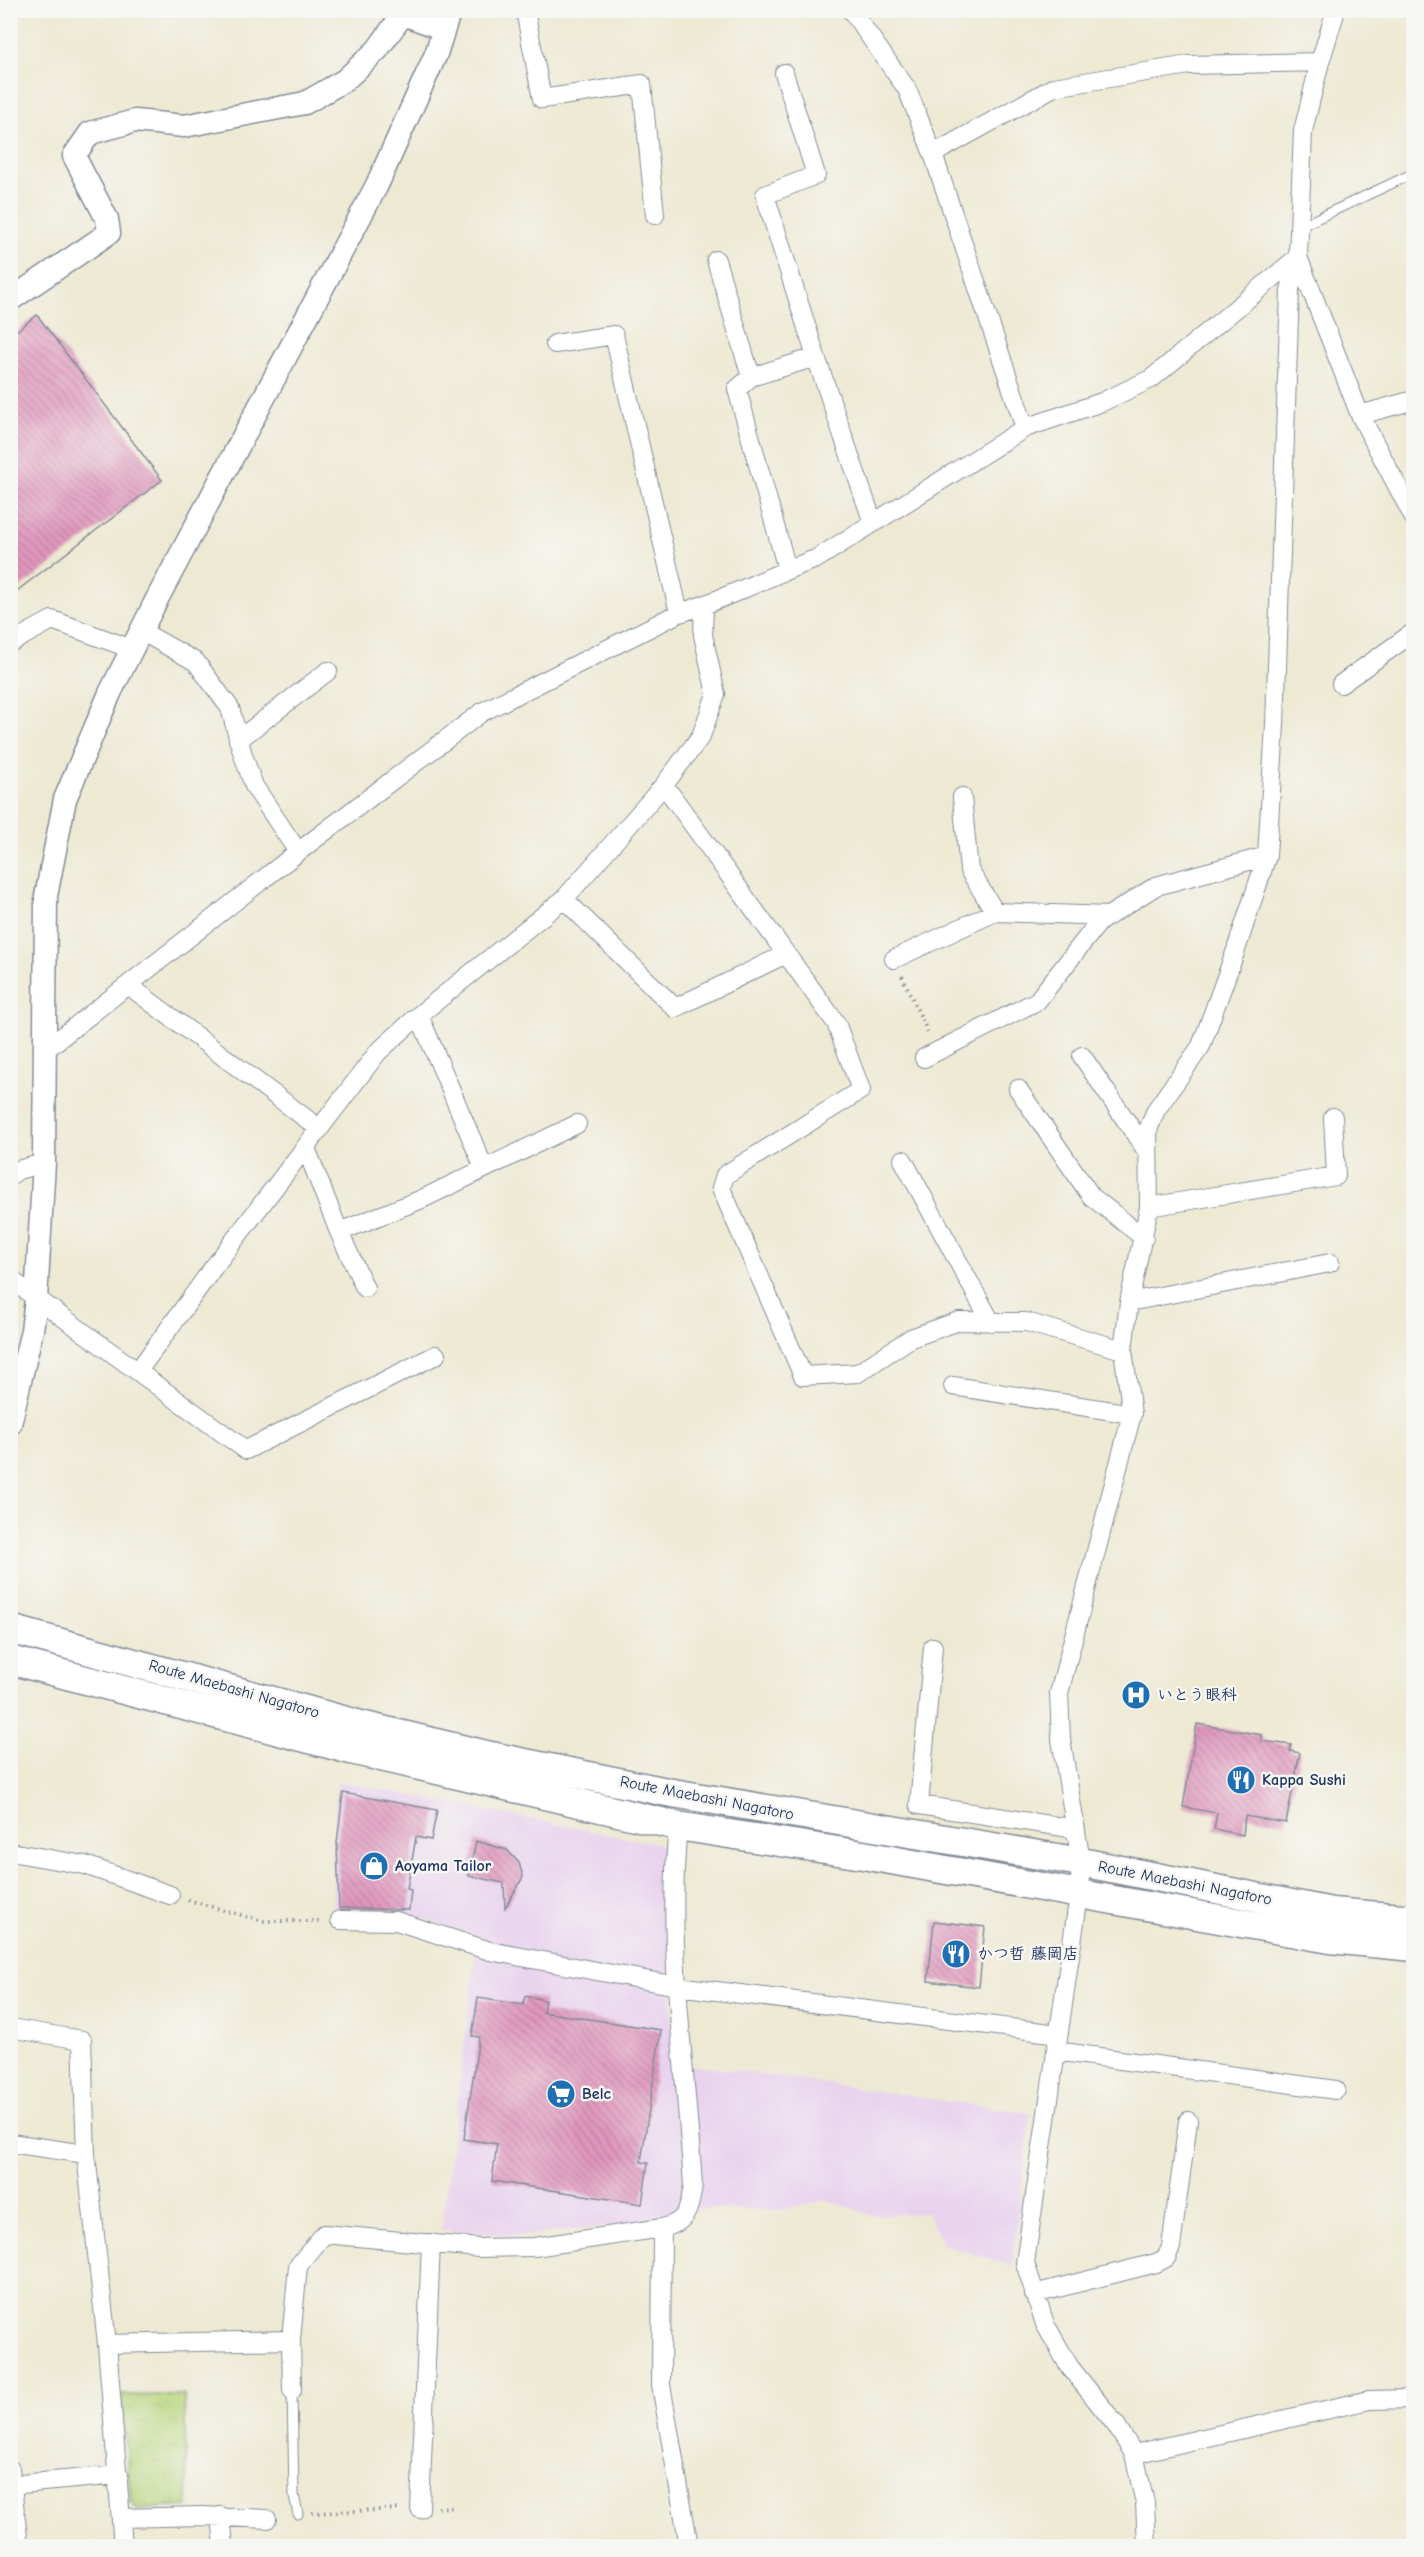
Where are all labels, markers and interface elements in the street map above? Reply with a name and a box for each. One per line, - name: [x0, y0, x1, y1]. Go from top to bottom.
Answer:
- street label: Route Maebashi Nagatoro: [147, 1656, 321, 1722]
- hospital icon: いとう眼科: [1120, 1679, 1152, 1711]
- place label: いとう眼科: [1157, 1686, 1237, 1704]
- restaurant icon: Kappa Sushi: [1225, 1764, 1257, 1796]
- place label: Kappa Sushi: [1262, 1771, 1346, 1789]
- street label: Route Maebashi Nagatoro: [619, 1772, 795, 1824]
- shop icon: Aoyama Tailor: [358, 1850, 390, 1882]
- place label: Aoyama Tailor: [395, 1857, 492, 1875]
- street label: Route Maebashi Nagatoro: [1097, 1857, 1273, 1909]
- restaurant icon: かつ哲 藤岡店: [940, 1938, 972, 1970]
- place label: かつ哲 藤岡店: [977, 1945, 1079, 1963]
- supermarket icon: Belc: [545, 2078, 577, 2110]
- place label: Belc: [582, 2085, 611, 2103]

